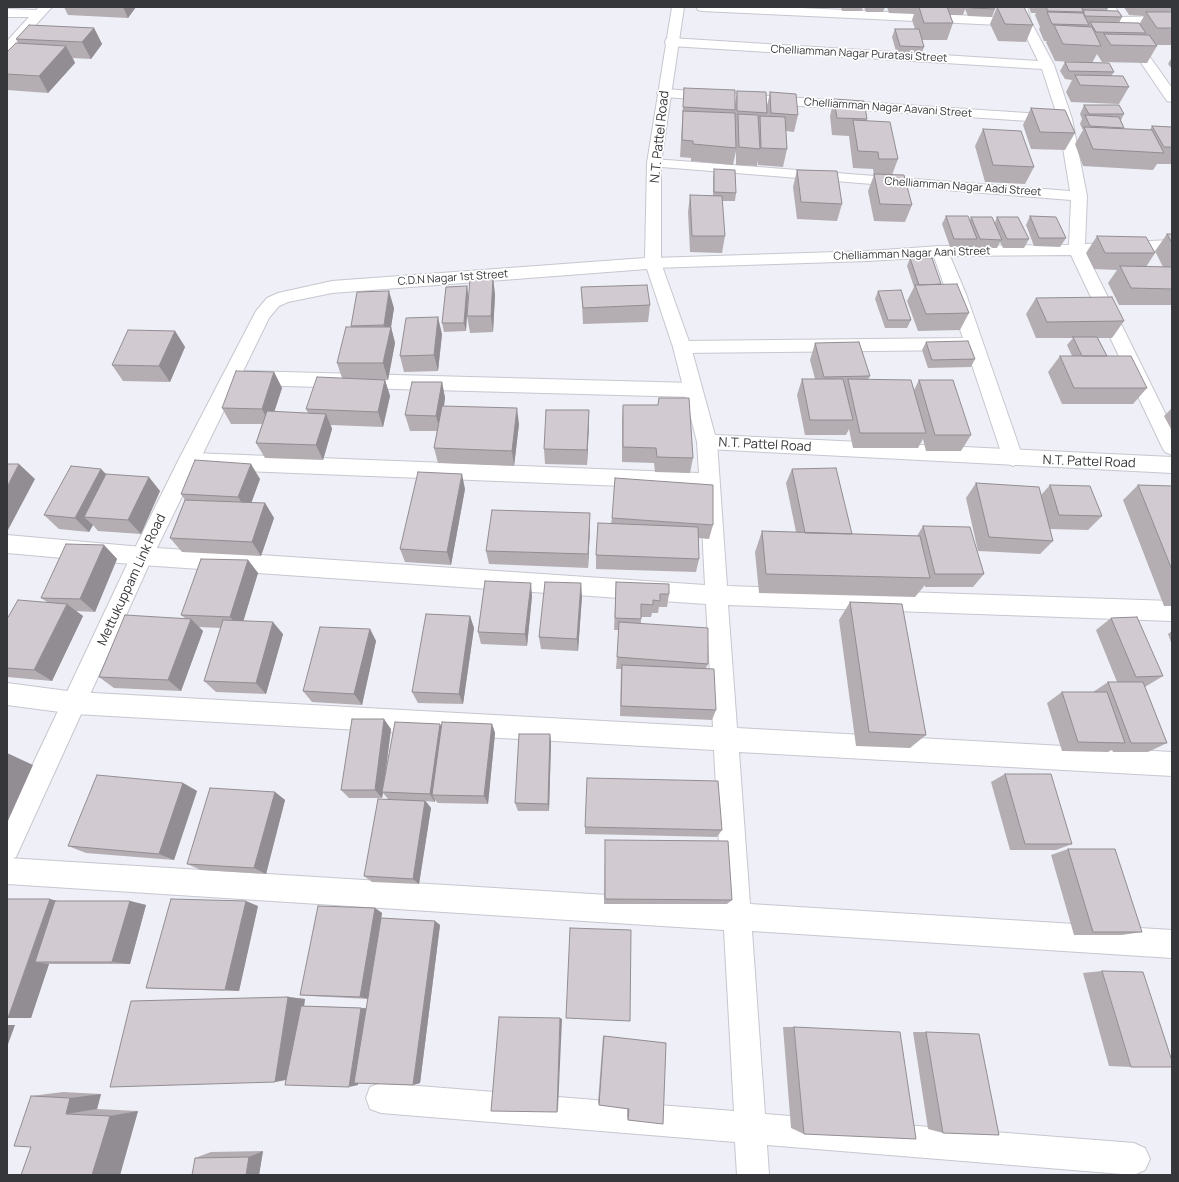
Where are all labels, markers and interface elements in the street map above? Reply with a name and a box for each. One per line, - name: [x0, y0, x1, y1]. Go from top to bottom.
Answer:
- street label: Chelliamman Nagar Puratasi Street: [770, 43, 948, 65]
- street label: N.T. Pattel Road: [647, 90, 673, 184]
- street label: Chelliamman Nagar Aavani Street: [804, 96, 972, 120]
- street label: Chelliamman Nagar Aadi Street: [884, 175, 1042, 199]
- street label: Chelliamman Nagar Aani Street: [833, 245, 991, 263]
- street label: C.D.N Nagar 1st Street: [397, 268, 509, 288]
- street label: N.T. Pattel Road: [718, 435, 812, 455]
- street label: N.T. Pattel Road: [1042, 453, 1136, 471]
- street label: Mettukuppam Link Road: [95, 512, 169, 648]

